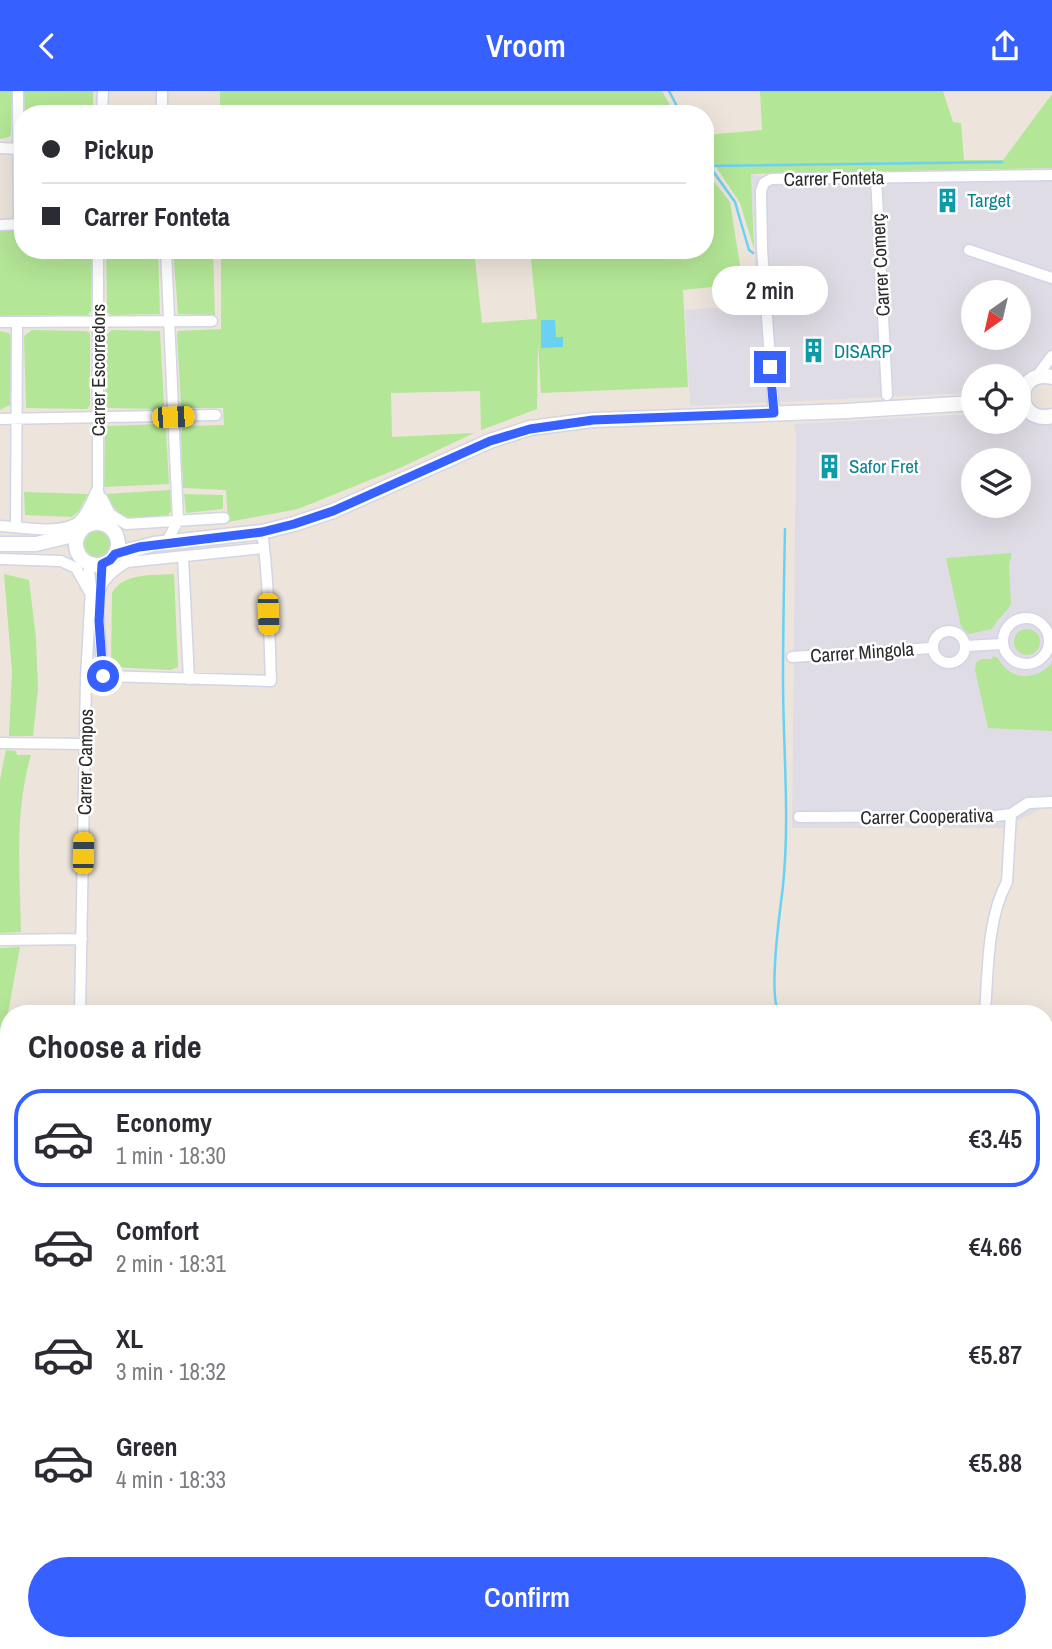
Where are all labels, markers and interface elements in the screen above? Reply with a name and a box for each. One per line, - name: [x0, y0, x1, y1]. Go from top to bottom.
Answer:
- text: Vroom: [486, 24, 566, 67]
- icon: back: [28, 27, 66, 65]
- icon: share: [986, 27, 1024, 65]
- text: Pickup: [84, 132, 154, 167]
- street label: Carrer Fonteta: [783, 164, 885, 192]
- building icon: Target: [933, 186, 961, 214]
- place label: Target: [967, 187, 1011, 213]
- text: Carrer Fonteta: [84, 199, 230, 234]
- street label: Carrer Comerç: [864, 213, 896, 317]
- callout: 2 min: [712, 265, 828, 315]
- text: 2 min: [746, 275, 794, 306]
- north arrow: [961, 280, 1031, 350]
- map controls: [961, 280, 1031, 518]
- street label: Carrer Escorredors: [85, 304, 111, 436]
- building icon: DISARP: [800, 337, 828, 365]
- place label: DISARP: [834, 338, 892, 364]
- route end: [754, 351, 786, 383]
- button: locate: [961, 364, 1031, 434]
- car: [152, 406, 195, 428]
- button: layers: [961, 448, 1031, 518]
- building icon: Safor Fret: [815, 452, 843, 480]
- place label: Safor Fret: [849, 453, 919, 479]
- car: [257, 593, 280, 635]
- street label: Carrer Mingola: [809, 635, 915, 669]
- route start: [87, 660, 119, 692]
- street label: Carrer Campos: [71, 708, 99, 815]
- street label: Carrer Cooperativa: [860, 802, 994, 830]
- car: [73, 832, 94, 874]
- text: Choose a ride: [28, 1025, 202, 1068]
- text: Economy: [116, 1105, 212, 1140]
- icon: car: [32, 1107, 95, 1170]
- text: €3.45: [969, 1121, 1022, 1156]
- text: 1 min · 18:30: [116, 1140, 226, 1171]
- text: Comfort: [116, 1213, 199, 1248]
- icon: car: [32, 1215, 95, 1278]
- text: €4.66: [969, 1229, 1022, 1264]
- text: 2 min · 18:31: [116, 1248, 226, 1279]
- text: XL: [116, 1321, 143, 1356]
- icon: car: [32, 1323, 95, 1386]
- text: €5.87: [969, 1337, 1022, 1372]
- text: 3 min · 18:32: [116, 1356, 226, 1387]
- text: Green: [116, 1429, 178, 1464]
- icon: car: [32, 1431, 95, 1494]
- text: €5.88: [969, 1445, 1022, 1480]
- text: 4 min · 18:33: [116, 1464, 226, 1495]
- button: Confirm: [28, 1557, 1026, 1637]

